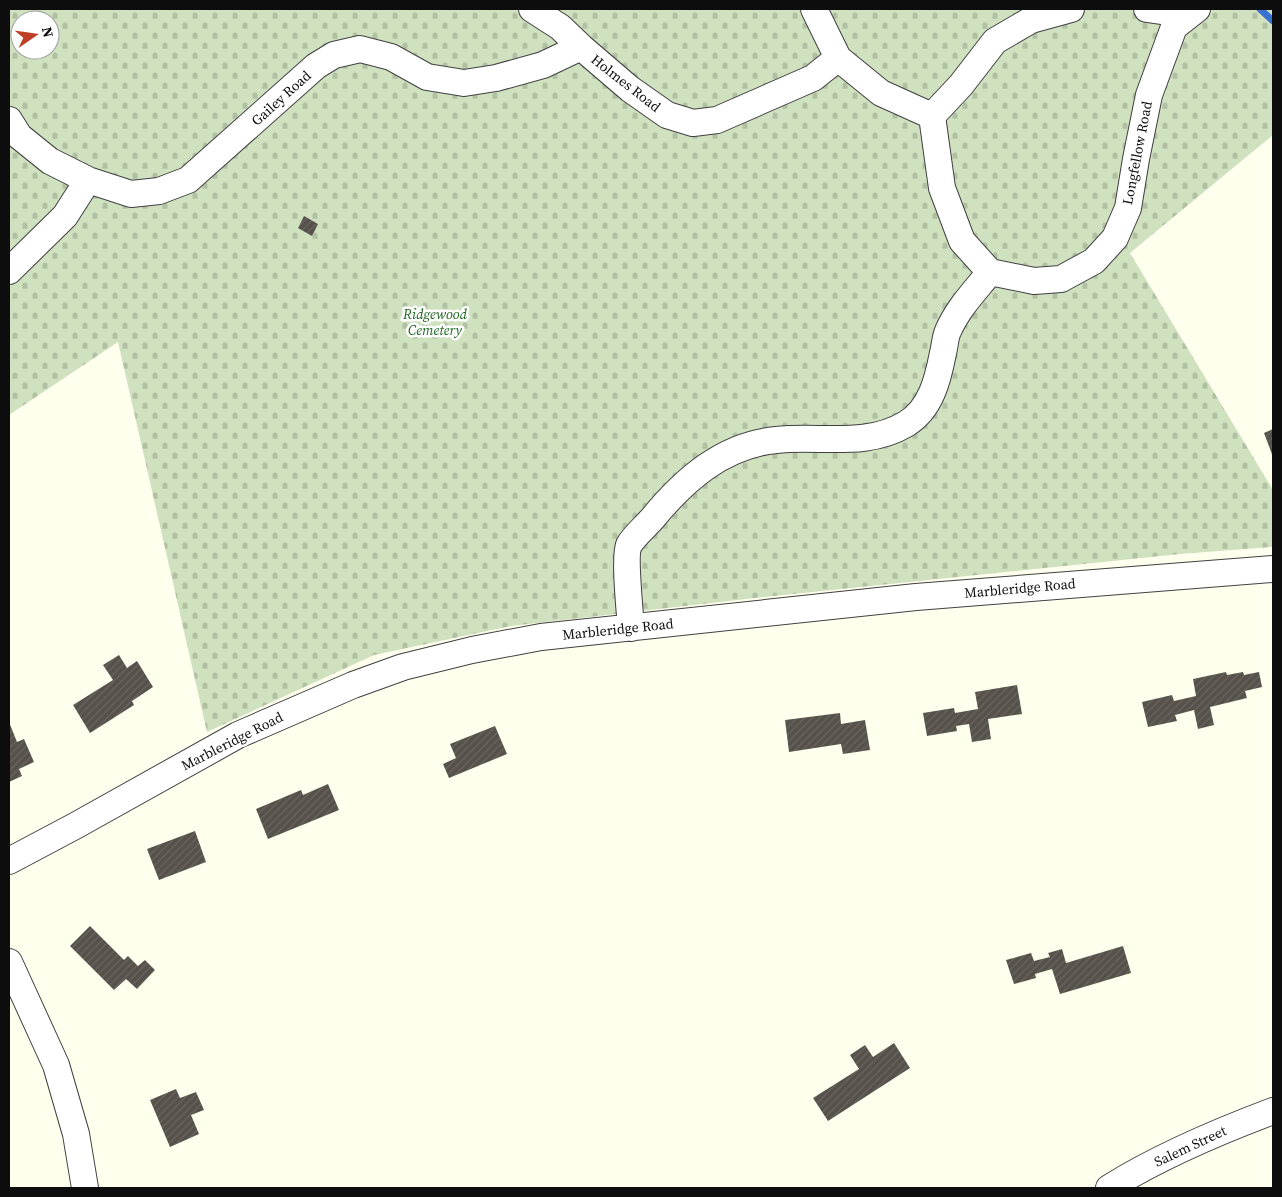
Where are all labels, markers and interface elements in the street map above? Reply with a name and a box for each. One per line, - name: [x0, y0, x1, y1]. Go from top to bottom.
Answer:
- north arrow: [10, 10, 60, 60]
- text: N: [37, 25, 59, 39]
- street label: Holmes Road: [587, 49, 665, 117]
- street label: Gailey Road: [247, 66, 315, 130]
- street label: Longfellow Road: [1117, 99, 1157, 207]
- park label: Ridgewood Cemetery: [402, 304, 468, 340]
- street label: Marbleridge Road: [964, 573, 1076, 603]
- street label: Marbleridge Road: [561, 613, 675, 645]
- street label: Marbleridge Road: [178, 707, 286, 775]
- street label: Salem Street: [1151, 1120, 1230, 1171]

